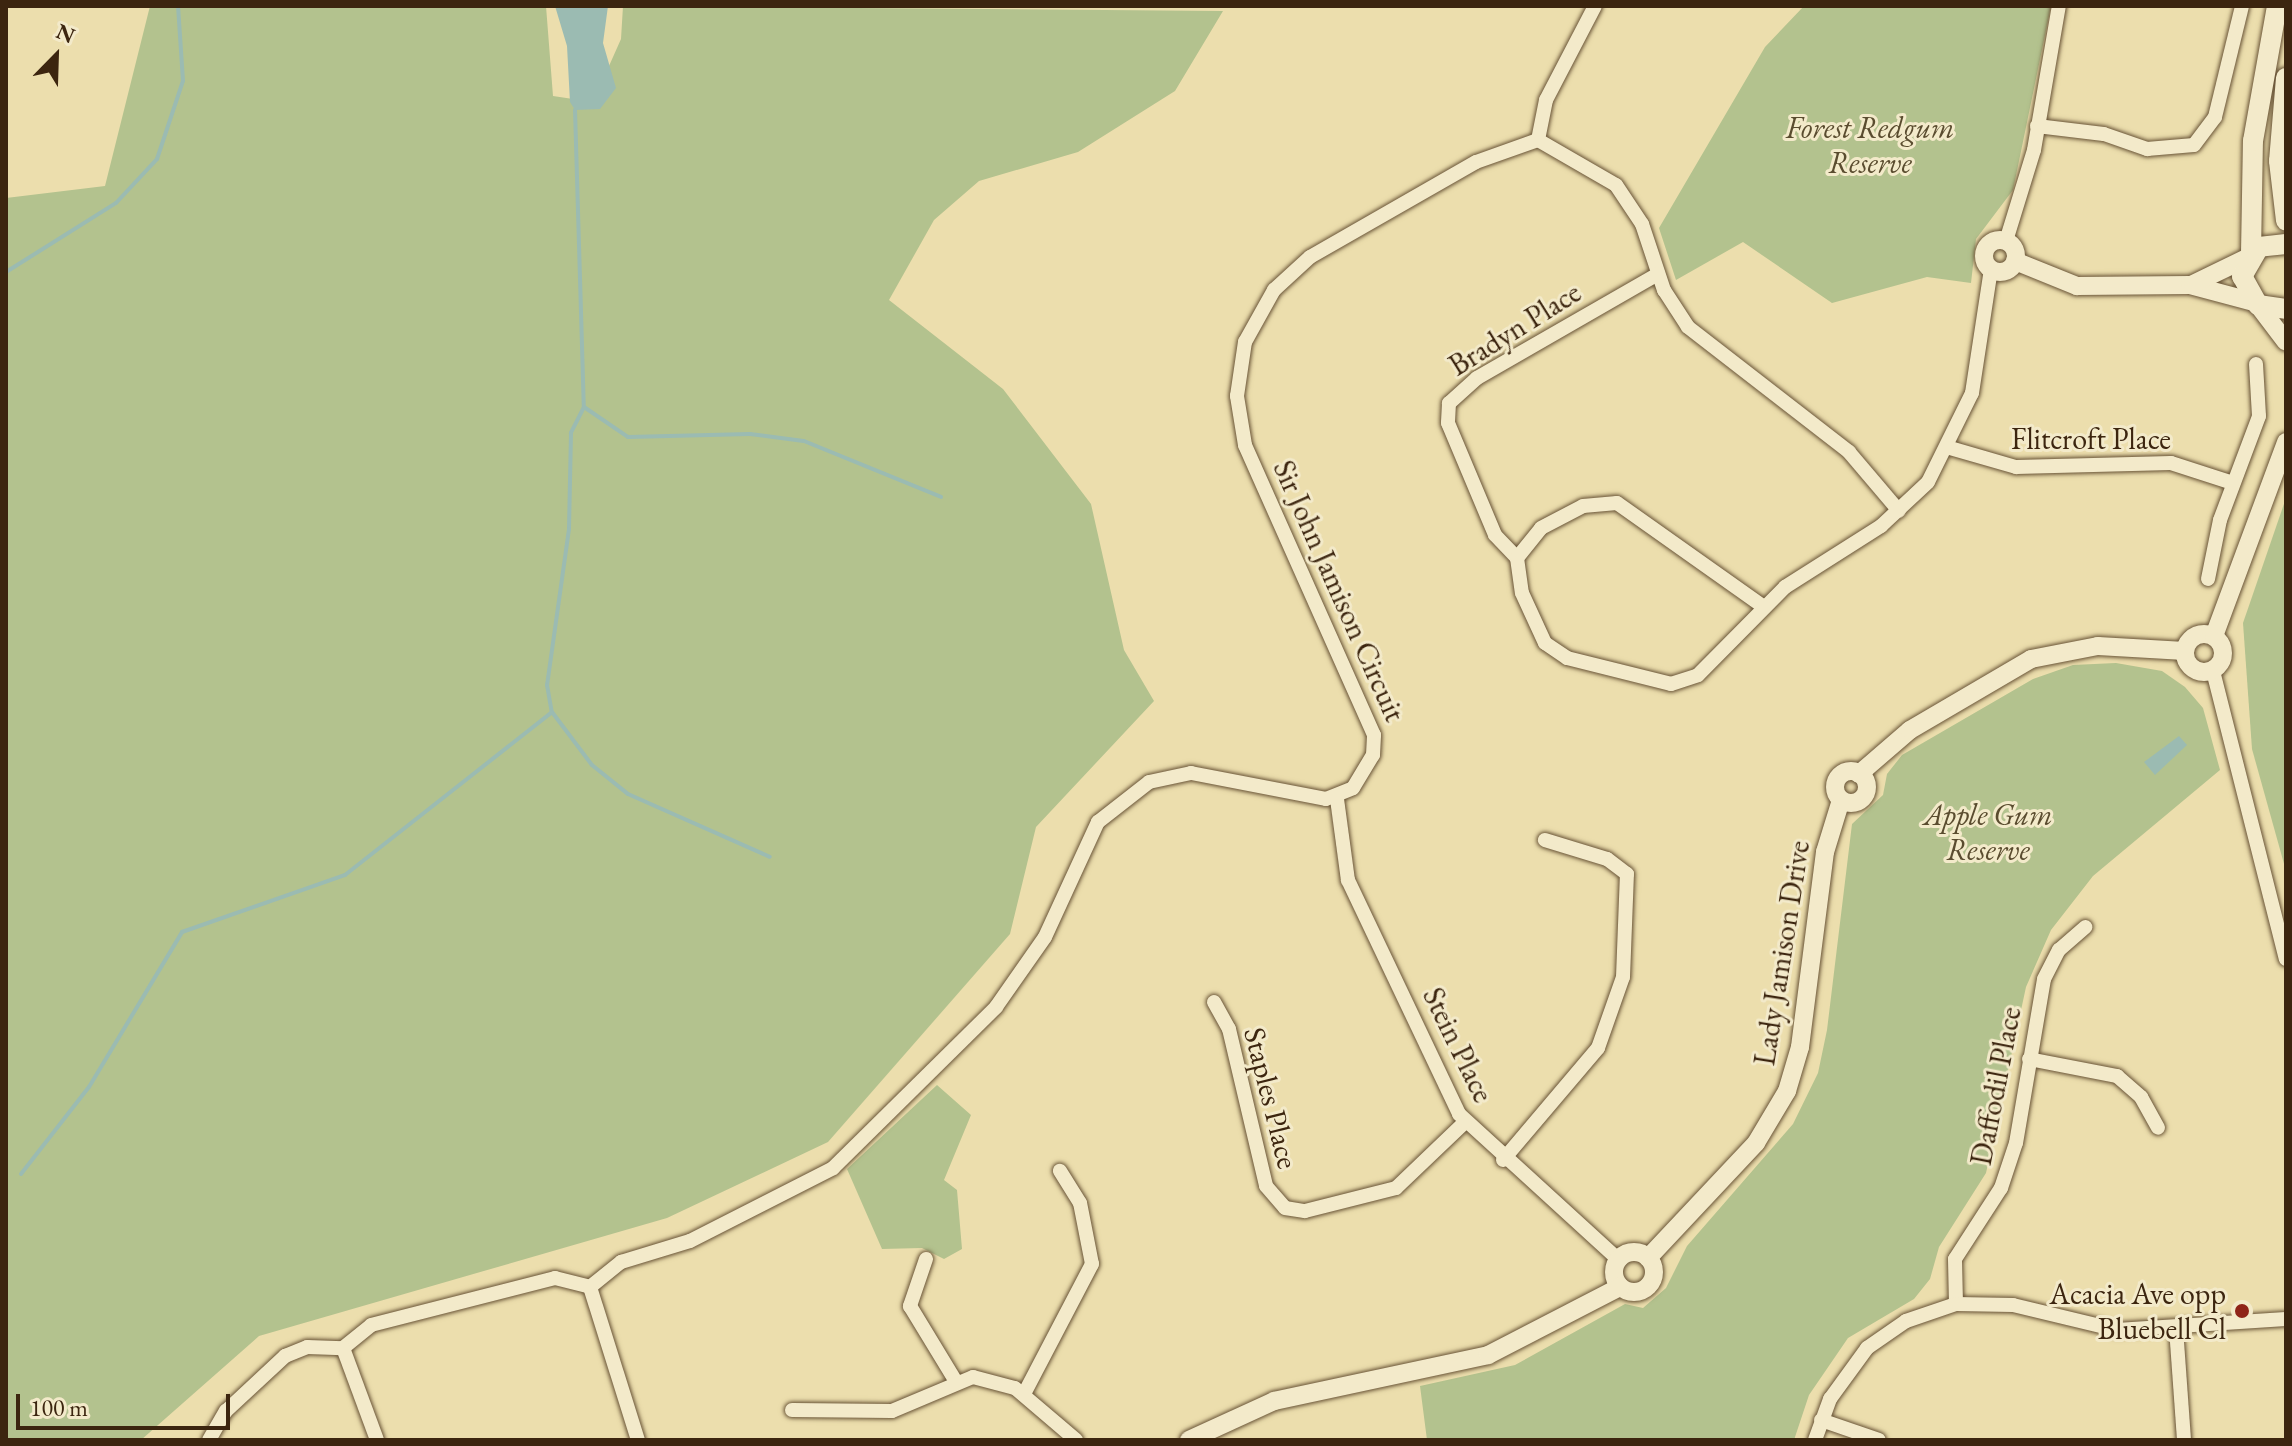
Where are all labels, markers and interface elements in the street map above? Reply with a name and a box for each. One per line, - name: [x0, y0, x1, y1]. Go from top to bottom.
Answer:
- north arrow: [16, 16, 96, 96]
- text: N: [52, 17, 79, 50]
- park label: Forest Redgum Reserve: [1786, 110, 1954, 180]
- street label: Bradyn Place: [1442, 274, 1588, 384]
- street label: Flitcroft Place: [2011, 421, 2171, 457]
- street label: Sir John Jamison Circuit: [1265, 455, 1413, 727]
- park label: Apple Gum Reserve: [1924, 797, 2052, 868]
- street label: Lady Jamison Drive: [1746, 838, 1818, 1068]
- street label: Stein Place: [1415, 982, 1501, 1108]
- street label: Daffodil Place: [1963, 1004, 2029, 1168]
- street label: Staples Place: [1236, 1024, 1306, 1172]
- place label: Acacia Ave opp Bluebell Cl: [2049, 1276, 2226, 1346]
- marker: Acacia Ave opp Bluebell Cl: [2233, 1302, 2251, 1320]
- scale bar: [20, 1378, 234, 1428]
- text: 100 m: [30, 1392, 88, 1423]

